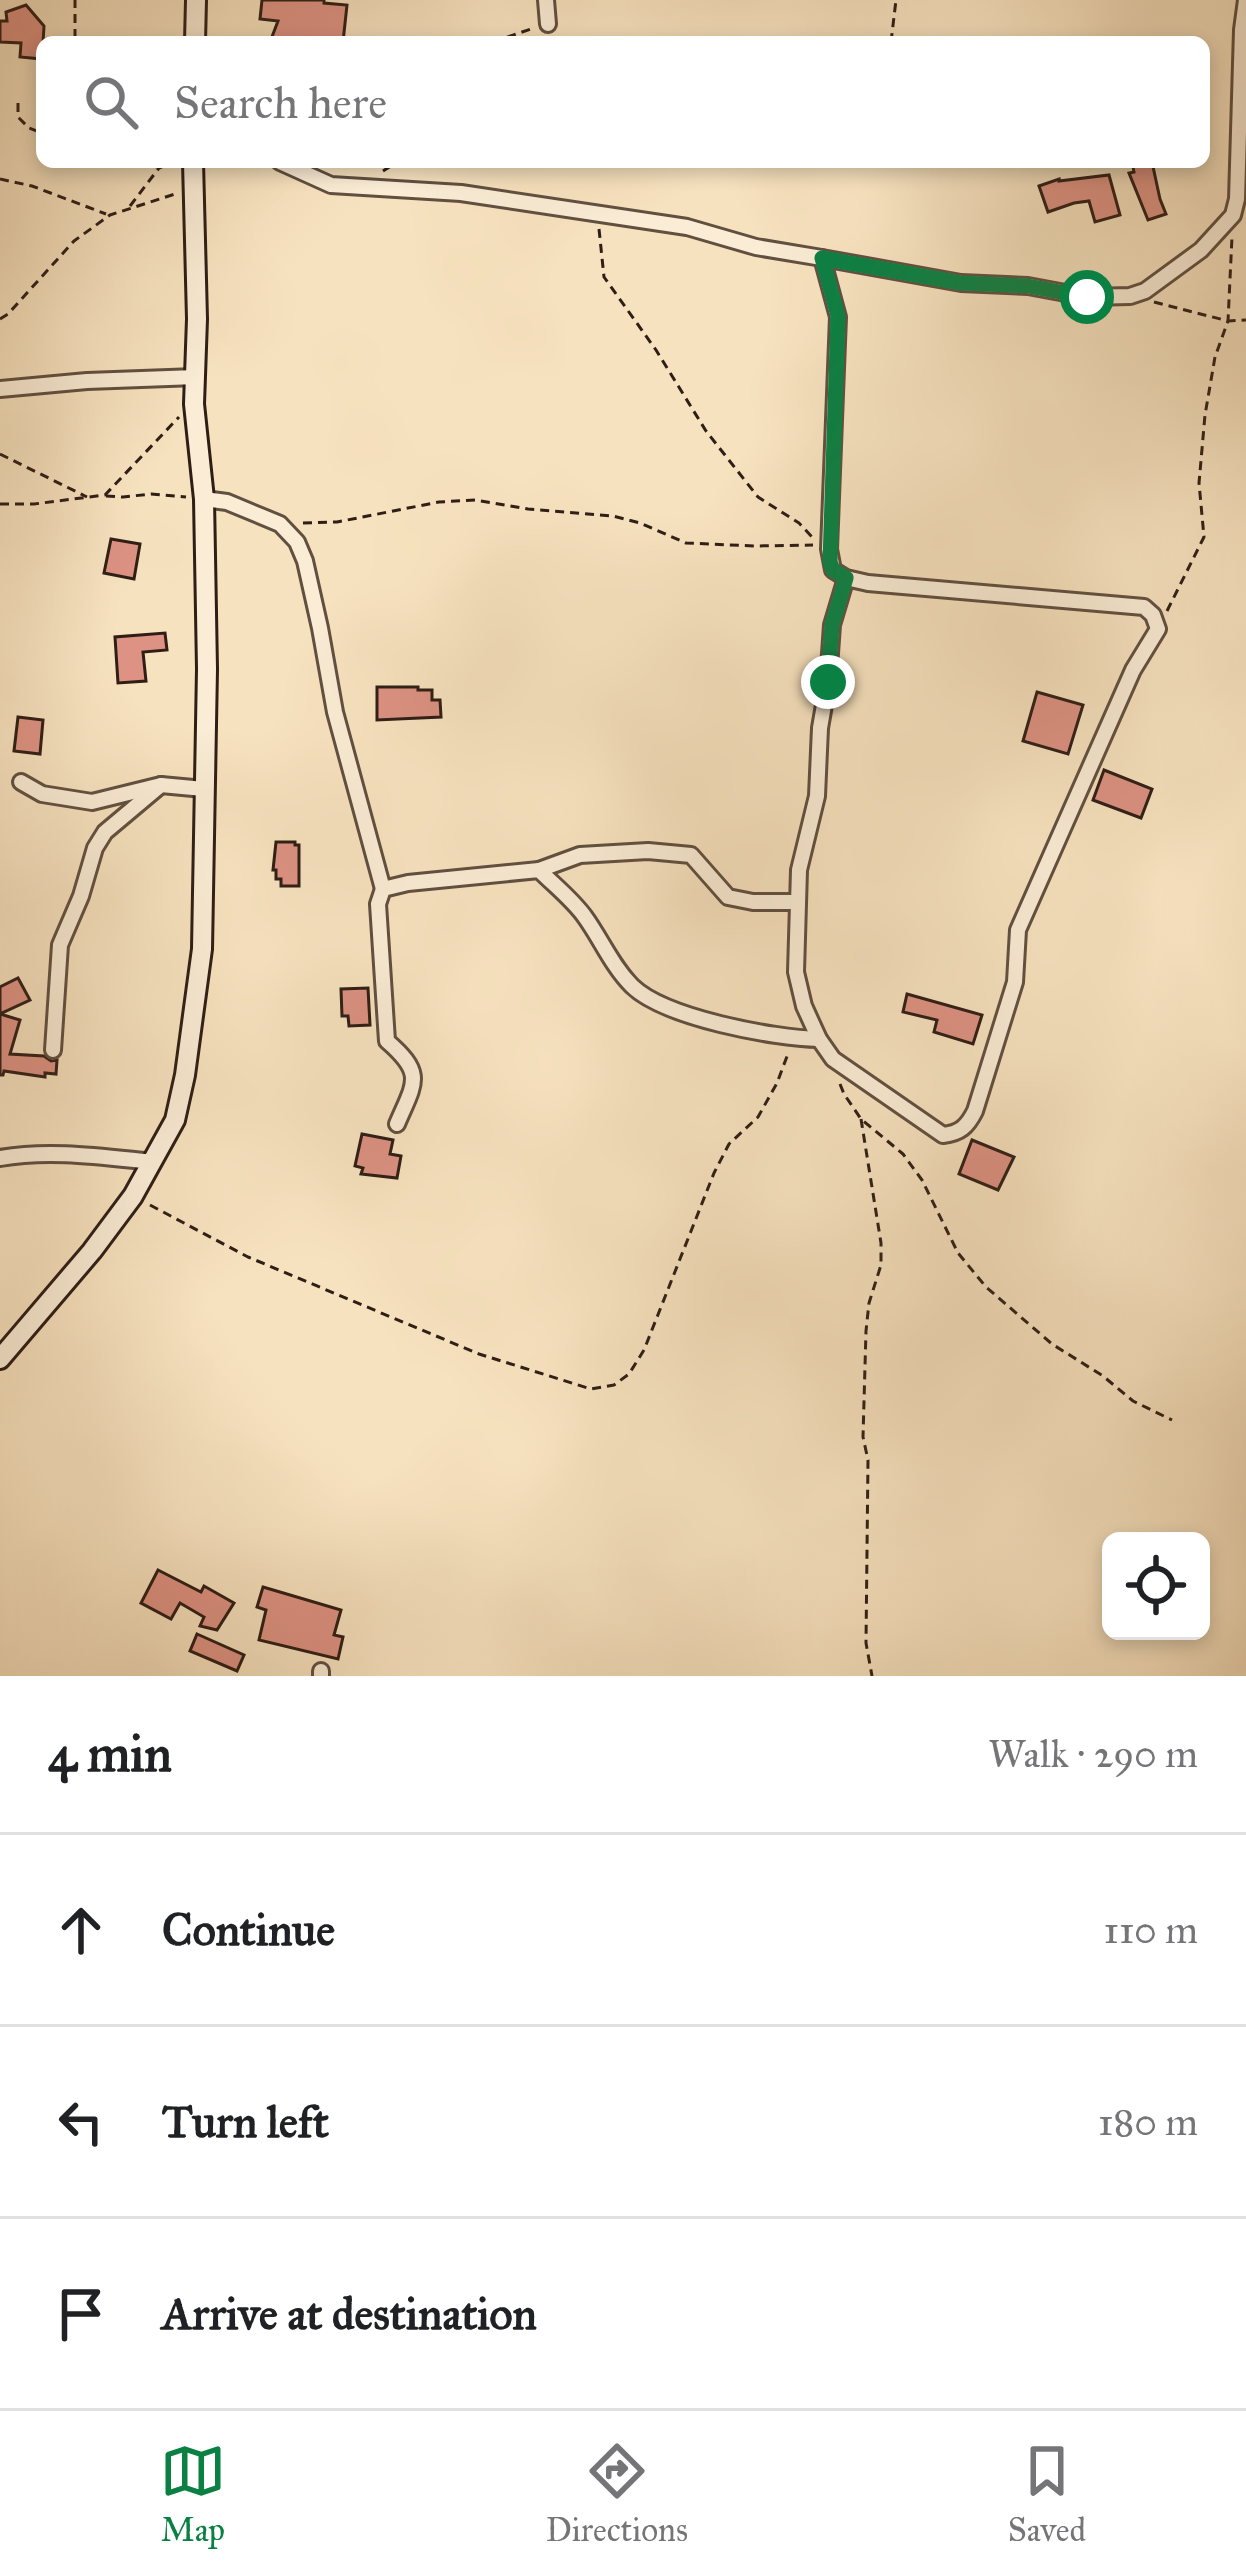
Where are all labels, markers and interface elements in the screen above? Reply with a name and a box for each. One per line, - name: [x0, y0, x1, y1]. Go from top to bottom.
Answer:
- search box: [36, 36, 1210, 168]
- icon: search: [78, 69, 144, 135]
- text: Search here: [174, 75, 387, 130]
- route start: [1060, 270, 1114, 324]
- route end: [801, 655, 855, 709]
- map controls: [1102, 1532, 1210, 1640]
- button: locate: [1102, 1532, 1210, 1640]
- text: 4 min: [48, 1723, 172, 1785]
- text: Walk · 290 m: [988, 1730, 1198, 1778]
- icon: ahead: [48, 1897, 114, 1963]
- text: Continue: [162, 1902, 335, 1957]
- text: 110 m: [1103, 1906, 1198, 1954]
- icon: left: [48, 2089, 114, 2155]
- text: Turn left: [162, 2094, 329, 2149]
- text: 180 m: [1098, 2098, 1198, 2146]
- icon: arrive: [48, 2281, 114, 2347]
- text: Arrive at destination: [162, 2286, 537, 2341]
- tab: Map: [160, 2438, 226, 2550]
- tab: Directions: [546, 2438, 688, 2550]
- tab: Saved: [1008, 2438, 1086, 2550]

